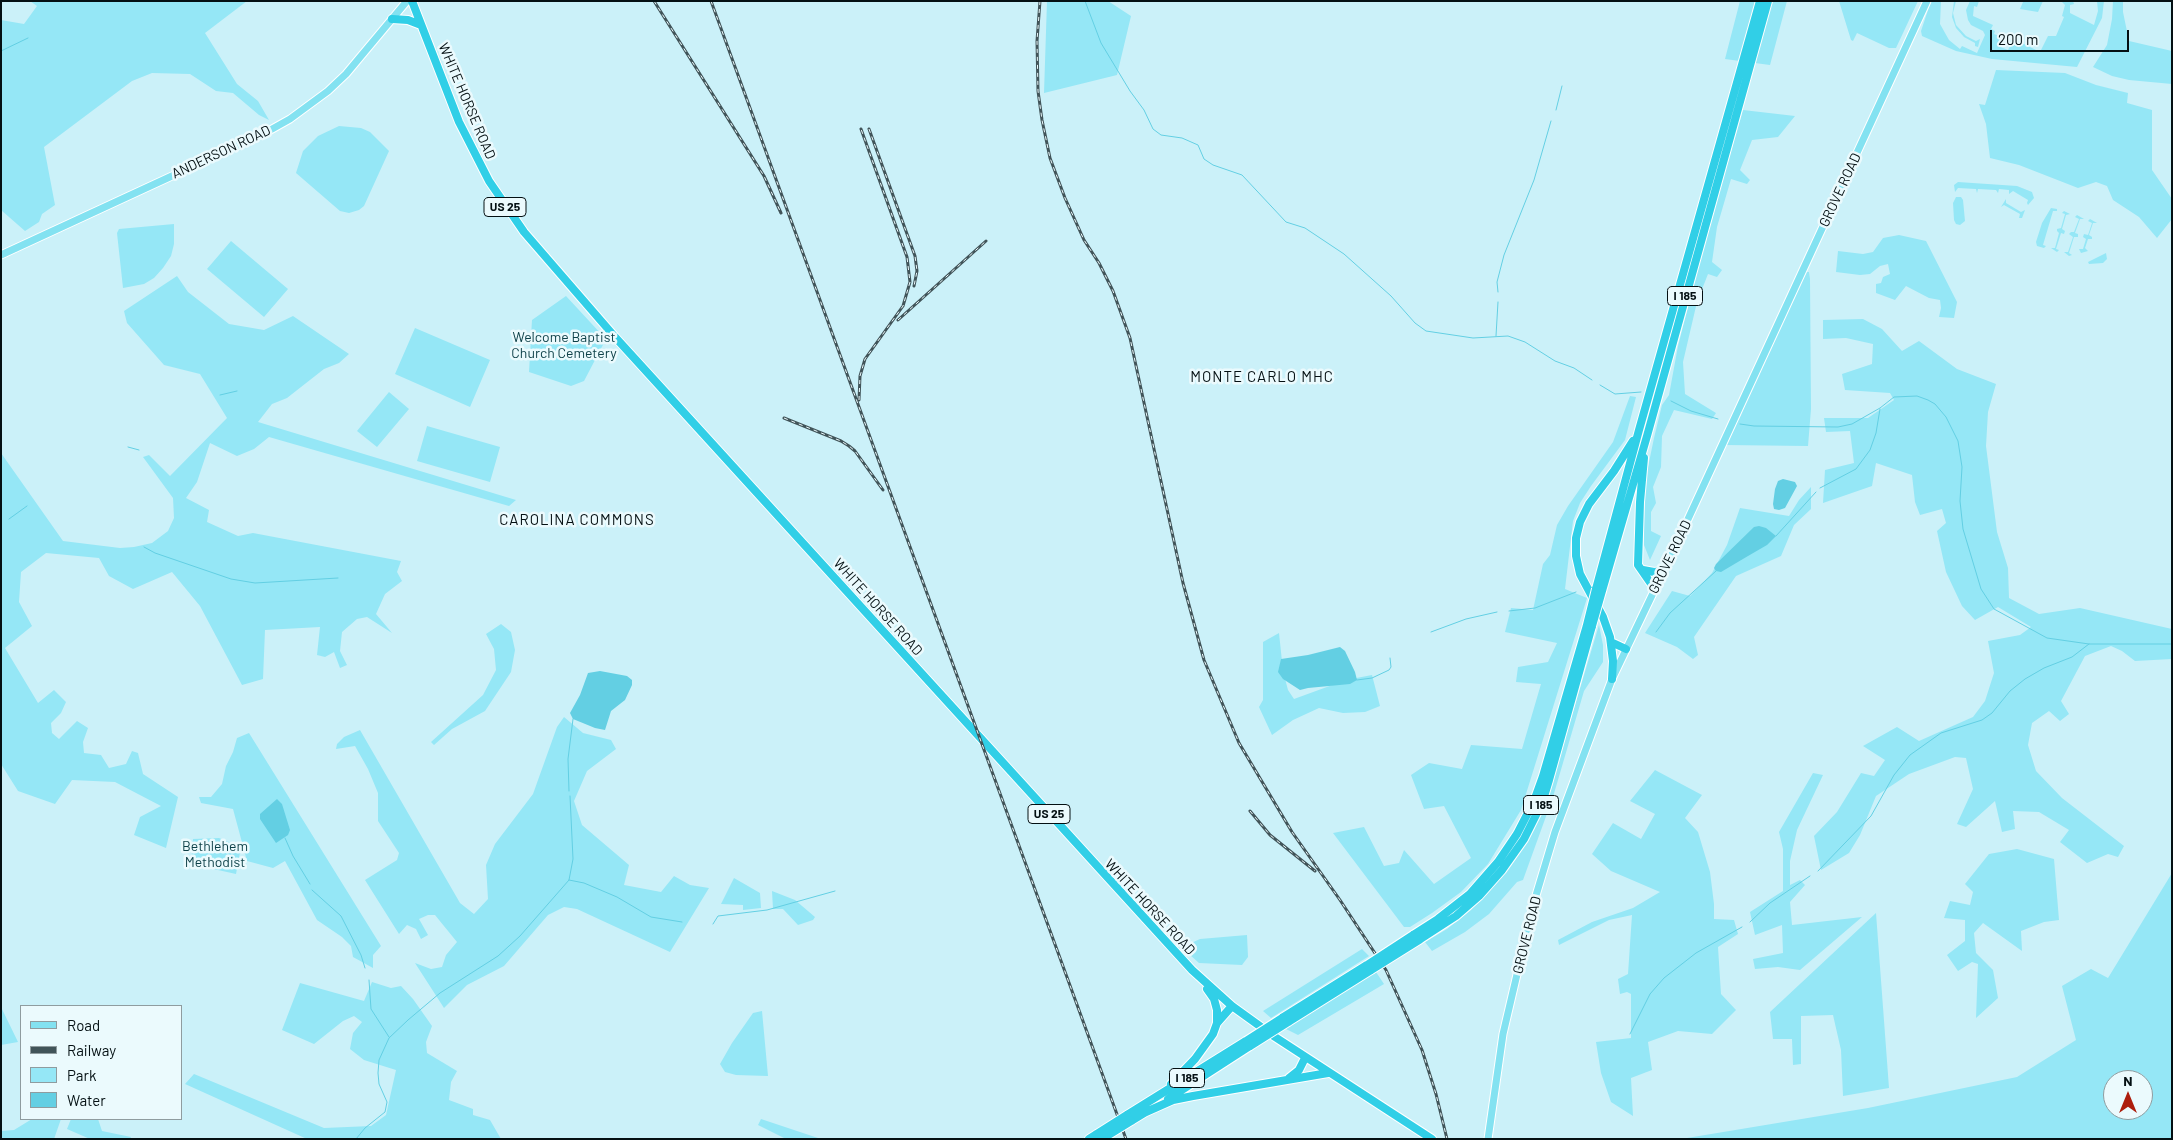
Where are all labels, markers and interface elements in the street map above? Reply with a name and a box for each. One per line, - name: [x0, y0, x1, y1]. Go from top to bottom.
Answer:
- scale bar: [1993, 20, 2132, 52]
- text: 200 m: [1998, 30, 2038, 48]
- street label: WHITE HORSE ROAD: [435, 40, 499, 162]
- street label: ANDERSON ROAD: [169, 122, 273, 182]
- street label: GROVE ROAD: [1816, 150, 1864, 230]
- road number: US 25: [484, 198, 526, 216]
- road number: I 185: [1668, 286, 1702, 306]
- park label: Welcome Baptist Church Cemetery: [511, 329, 617, 362]
- district label: MONTE CARLO MHC: [1188, 368, 1336, 386]
- district label: CAROLINA COMMONS: [497, 511, 657, 529]
- street label: GROVE ROAD: [1645, 518, 1695, 596]
- street label: WHITE HORSE ROAD: [830, 555, 926, 659]
- road number: I 185: [1524, 796, 1558, 814]
- road number: US 25: [1028, 804, 1070, 824]
- park label: Bethlehem Methodist: [182, 838, 248, 870]
- street label: WHITE HORSE ROAD: [1101, 856, 1199, 958]
- street label: GROVE ROAD: [1509, 894, 1545, 976]
- legend: [20, 1005, 182, 1120]
- text: Road: [67, 1016, 100, 1034]
- text: Railway: [67, 1041, 116, 1059]
- text: Park: [67, 1066, 96, 1084]
- road number: I 185: [1170, 1068, 1204, 1088]
- north arrow: [2103, 1070, 2153, 1120]
- text: N: [2123, 1072, 2133, 1089]
- text: Water: [67, 1091, 106, 1109]

